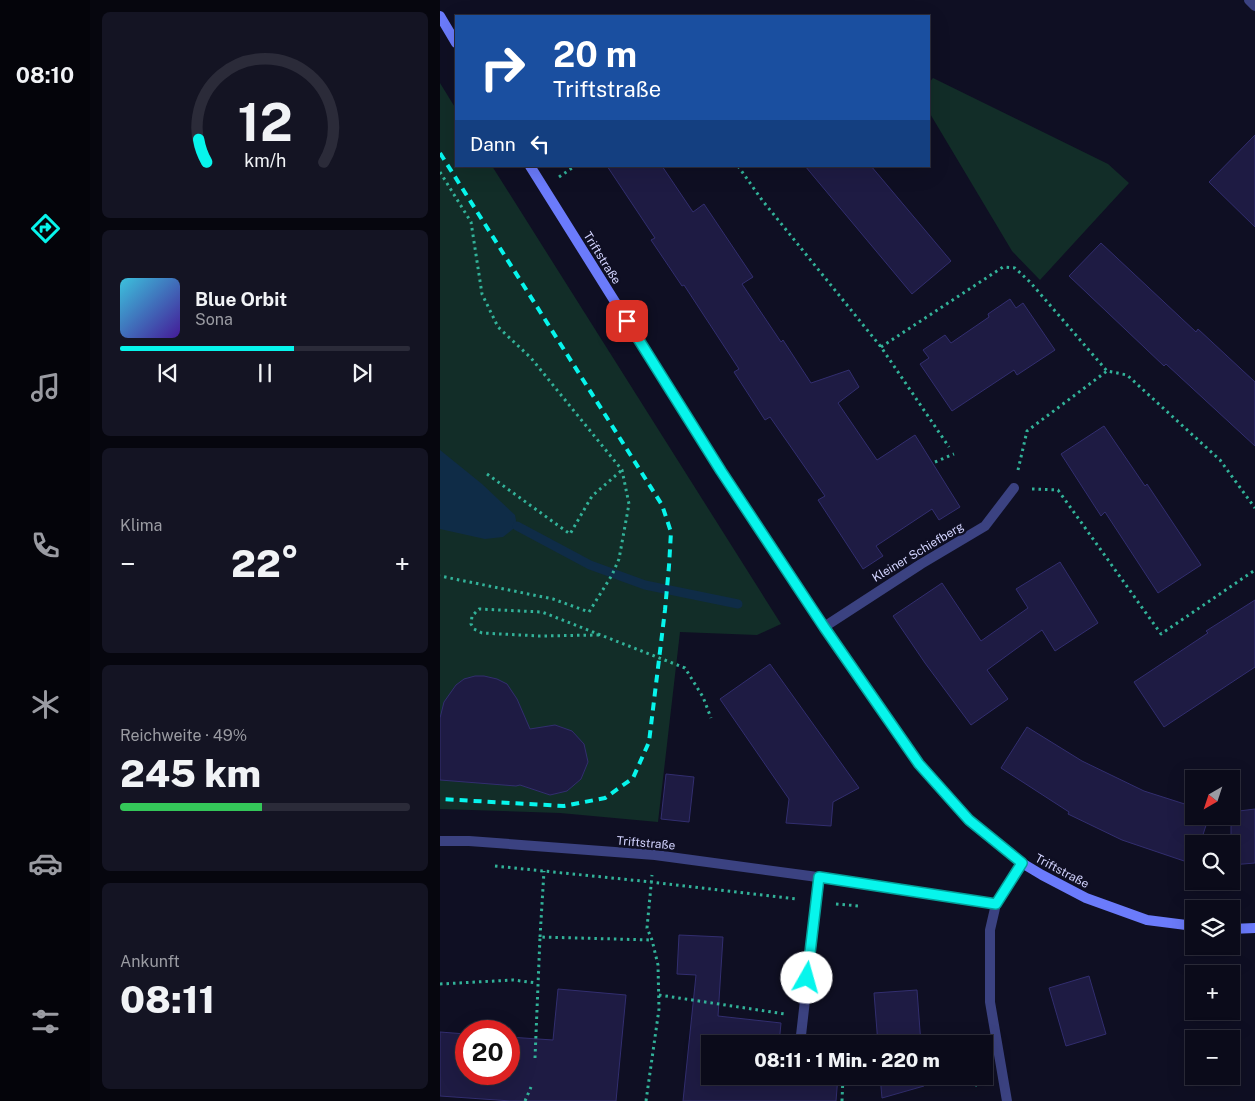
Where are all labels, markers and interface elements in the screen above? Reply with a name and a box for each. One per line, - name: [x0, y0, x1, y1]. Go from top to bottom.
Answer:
- text: 20 m: [553, 34, 637, 75]
- icon: right: [470, 35, 535, 100]
- text: 08:10: [16, 62, 74, 88]
- text: Triftstraße: [553, 76, 661, 102]
- text: 12: [237, 92, 293, 153]
- icon: left: [526, 130, 554, 158]
- text: Dann: [470, 133, 516, 155]
- text: km/h: [244, 150, 286, 171]
- icon: directions: [28, 211, 63, 246]
- street label: Triftstraße: [580, 229, 624, 287]
- text: Blue Orbit: [195, 288, 287, 310]
- pin: [606, 300, 648, 342]
- icon: arrive: [613, 307, 641, 335]
- text: Sona: [195, 310, 233, 329]
- icon: previous: [154, 359, 182, 387]
- icon: pause: [251, 359, 279, 387]
- icon: next: [348, 359, 376, 387]
- icon: music: [28, 370, 63, 405]
- text: Klima: [120, 516, 162, 535]
- street label: Kleiner Schiefberg: [870, 519, 966, 585]
- icon: phone: [28, 528, 63, 563]
- text: 22°: [231, 541, 299, 586]
- text: −: [120, 547, 136, 580]
- text: +: [394, 547, 410, 580]
- icon: climate: [28, 687, 63, 722]
- text: Reichweite · 49%: [120, 726, 247, 745]
- text: 245 km: [120, 751, 261, 796]
- north arrow: [1185, 770, 1240, 825]
- map controls: [1185, 770, 1240, 1085]
- street label: Triftstraße: [616, 833, 676, 853]
- button: search: [1185, 835, 1240, 890]
- icon: car: [28, 846, 63, 881]
- street label: Triftstraße: [1033, 851, 1092, 891]
- button: layers: [1185, 900, 1240, 955]
- position arrow: [780, 951, 832, 1003]
- text: Ankunft: [120, 952, 180, 971]
- button: +: [1185, 965, 1240, 1020]
- text: 08:11: [120, 977, 215, 1022]
- icon: filters: [28, 1004, 63, 1039]
- speed limit sign: 20: [455, 1020, 520, 1085]
- button: −: [1185, 1030, 1240, 1085]
- text: 08:11 · 1 Min. · 220 m: [754, 1049, 940, 1071]

